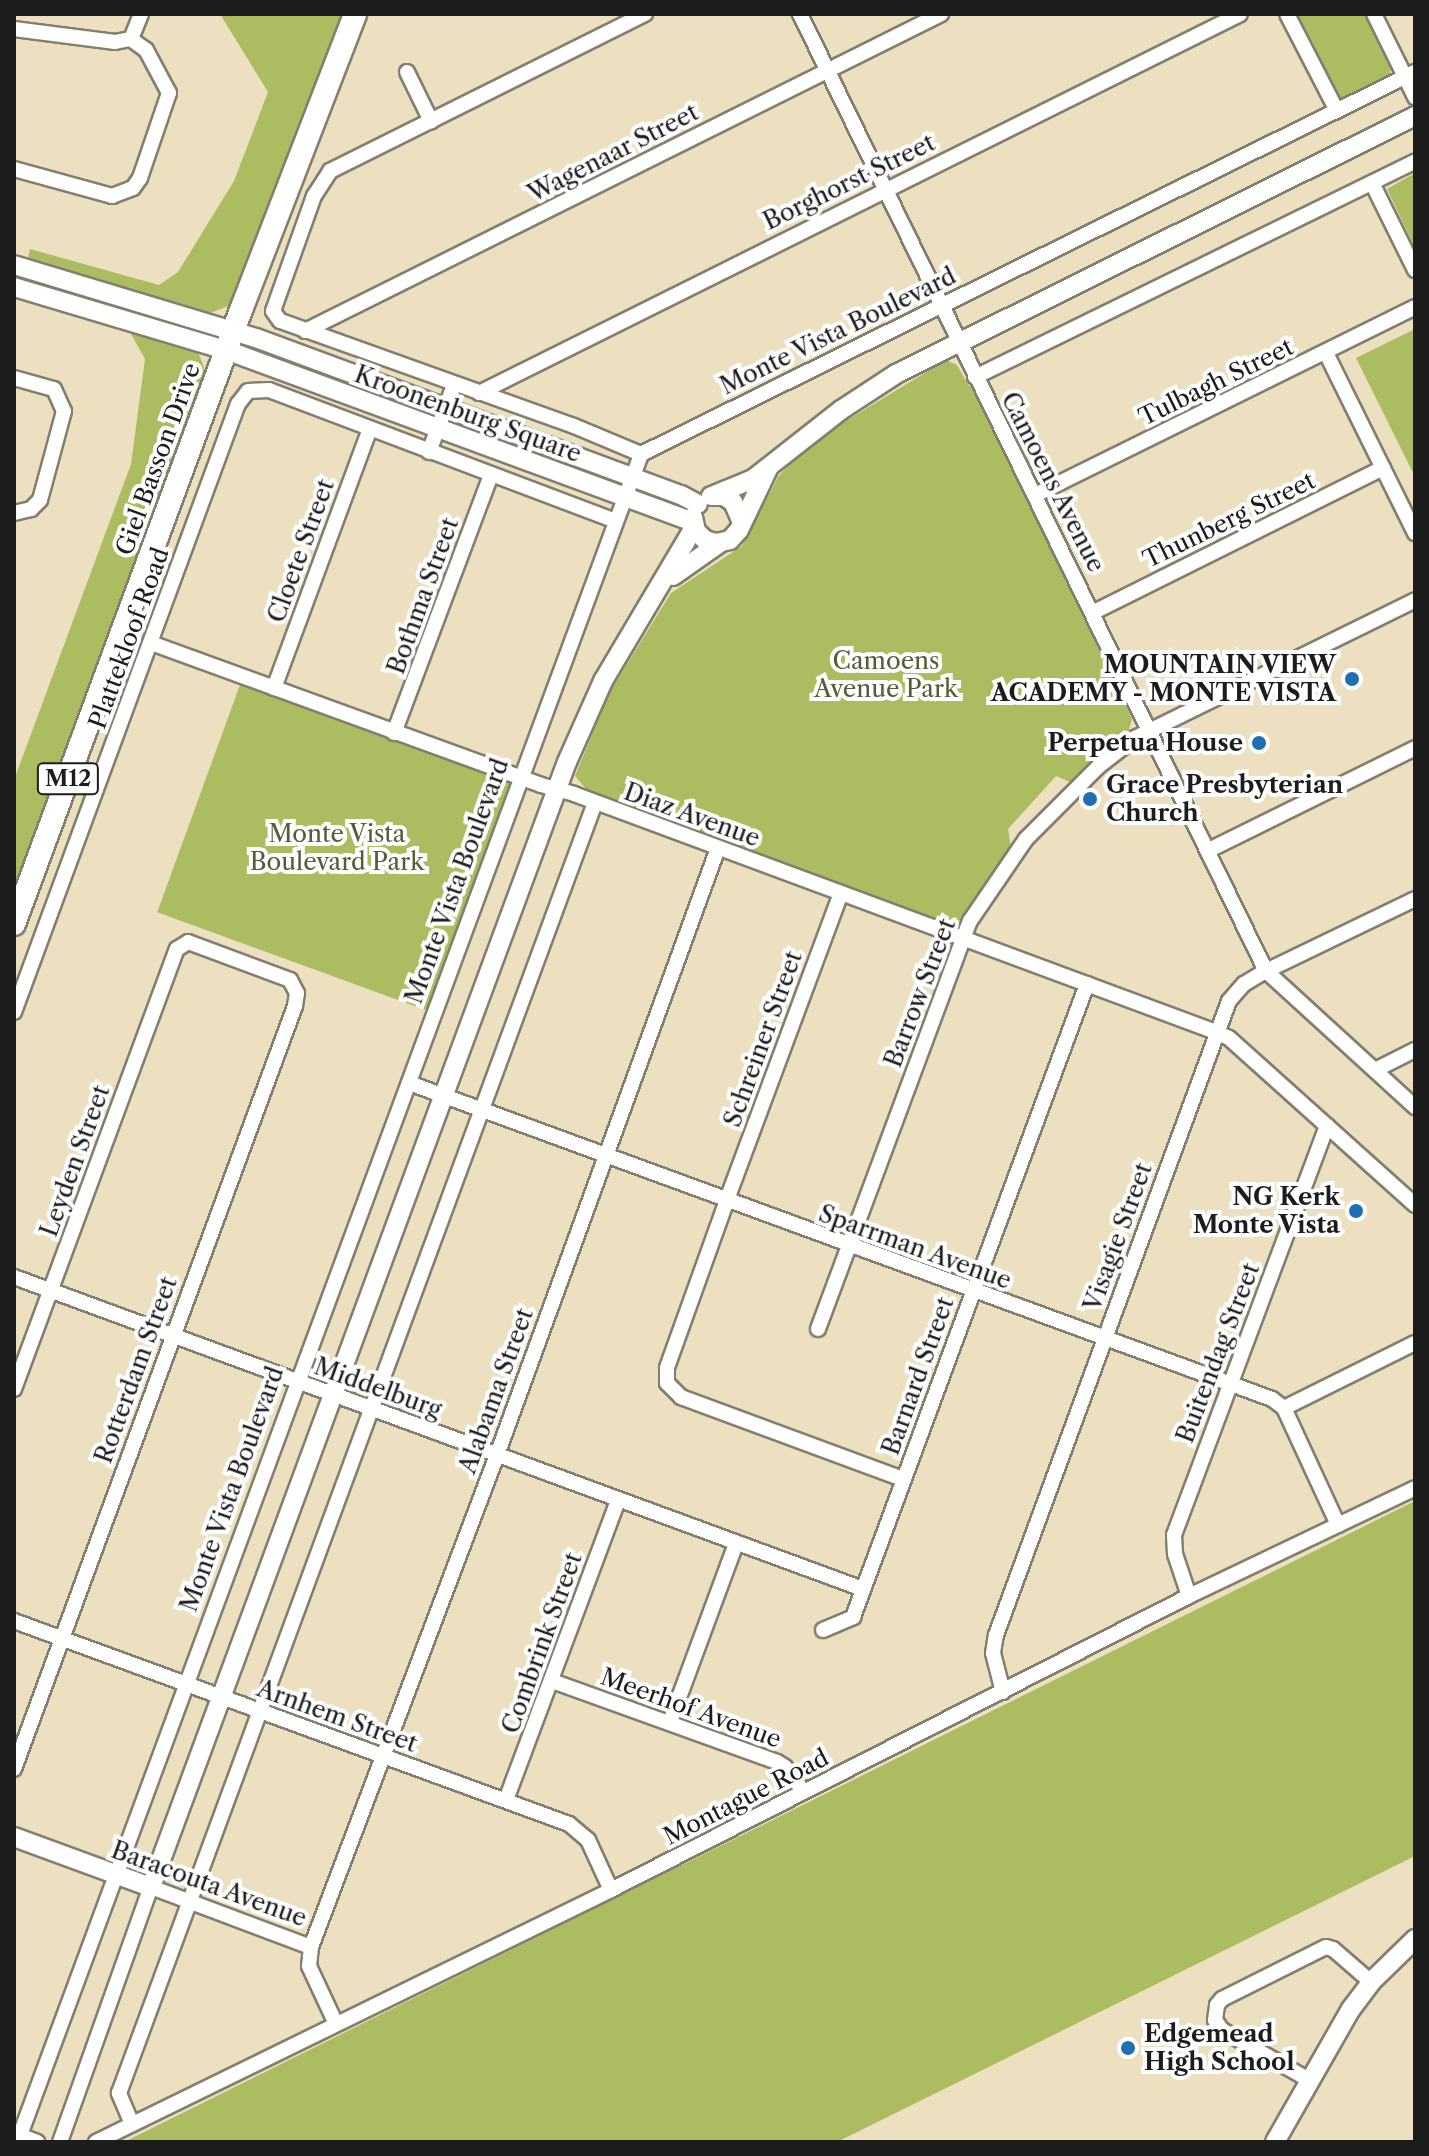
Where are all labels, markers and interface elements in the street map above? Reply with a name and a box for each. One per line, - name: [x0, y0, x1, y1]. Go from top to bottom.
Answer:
- street label: Wagenaar Street: [523, 98, 703, 208]
- street label: Borghorst Street: [759, 128, 939, 236]
- street label: Monte Vista Boulevard: [715, 261, 961, 401]
- street label: Tulbagh Street: [1134, 332, 1298, 432]
- street label: Giel Basson Drive: [110, 359, 206, 559]
- street label: Kroonenburg Square: [351, 360, 585, 468]
- street label: Camoens Avenue: [995, 387, 1111, 577]
- street label: Thunberg Street: [1138, 466, 1320, 574]
- street label: Cloete Street: [262, 476, 340, 626]
- street label: Bothma Street: [381, 514, 465, 678]
- street label: Plattekloof Road: [83, 543, 175, 733]
- park label: Camoens Avenue Park: [814, 647, 958, 703]
- place label: MOUNTAIN VIEW ACADEMY - MONTE VISTA: [989, 651, 1336, 707]
- marker: MOUNTAIN VIEW ACADEMY - MONTE VISTA: [1343, 670, 1361, 688]
- place label: Perpetua House: [1047, 729, 1243, 757]
- marker: Perpetua House: [1250, 734, 1268, 752]
- street label: Monte Vista Boulevard: [399, 754, 515, 1008]
- road number: M12: [36, 761, 100, 797]
- place label: Grace Presbyterian Church: [1106, 771, 1343, 827]
- street label: Diaz Avenue: [620, 777, 764, 853]
- marker: Grace Presbyterian Church: [1081, 790, 1099, 808]
- park label: Monte Vista Boulevard Park: [250, 820, 424, 876]
- street label: Barrow Street: [878, 914, 962, 1072]
- street label: Schreiner Street: [718, 947, 808, 1131]
- street label: Leyden Street: [34, 1081, 116, 1241]
- street label: Visagie Street: [1078, 1159, 1158, 1315]
- place label: NG Kerk Monte Vista: [1192, 1183, 1340, 1239]
- street label: Sparrman Avenue: [814, 1199, 1016, 1295]
- marker: NG Kerk Monte Vista: [1347, 1202, 1365, 1220]
- street label: Buitendag Street: [1170, 1259, 1266, 1447]
- street label: Rotterdam Street: [89, 1273, 183, 1467]
- street label: Barnard Street: [876, 1293, 960, 1459]
- street label: Alabama Street: [453, 1304, 539, 1478]
- street label: Middelburg: [310, 1352, 446, 1424]
- street label: Monte Vista Boulevard: [174, 1362, 290, 1616]
- street label: Combrink Street: [496, 1548, 588, 1738]
- street label: Meerhof Avenue: [597, 1662, 785, 1754]
- street label: Arnhem Street: [253, 1674, 421, 1758]
- street label: Montague Road: [659, 1743, 833, 1851]
- street label: Baracouta Avenue: [107, 1835, 311, 1933]
- place label: Edgemead High School: [1144, 2020, 1295, 2076]
- marker: Edgemead High School: [1119, 2039, 1137, 2057]

